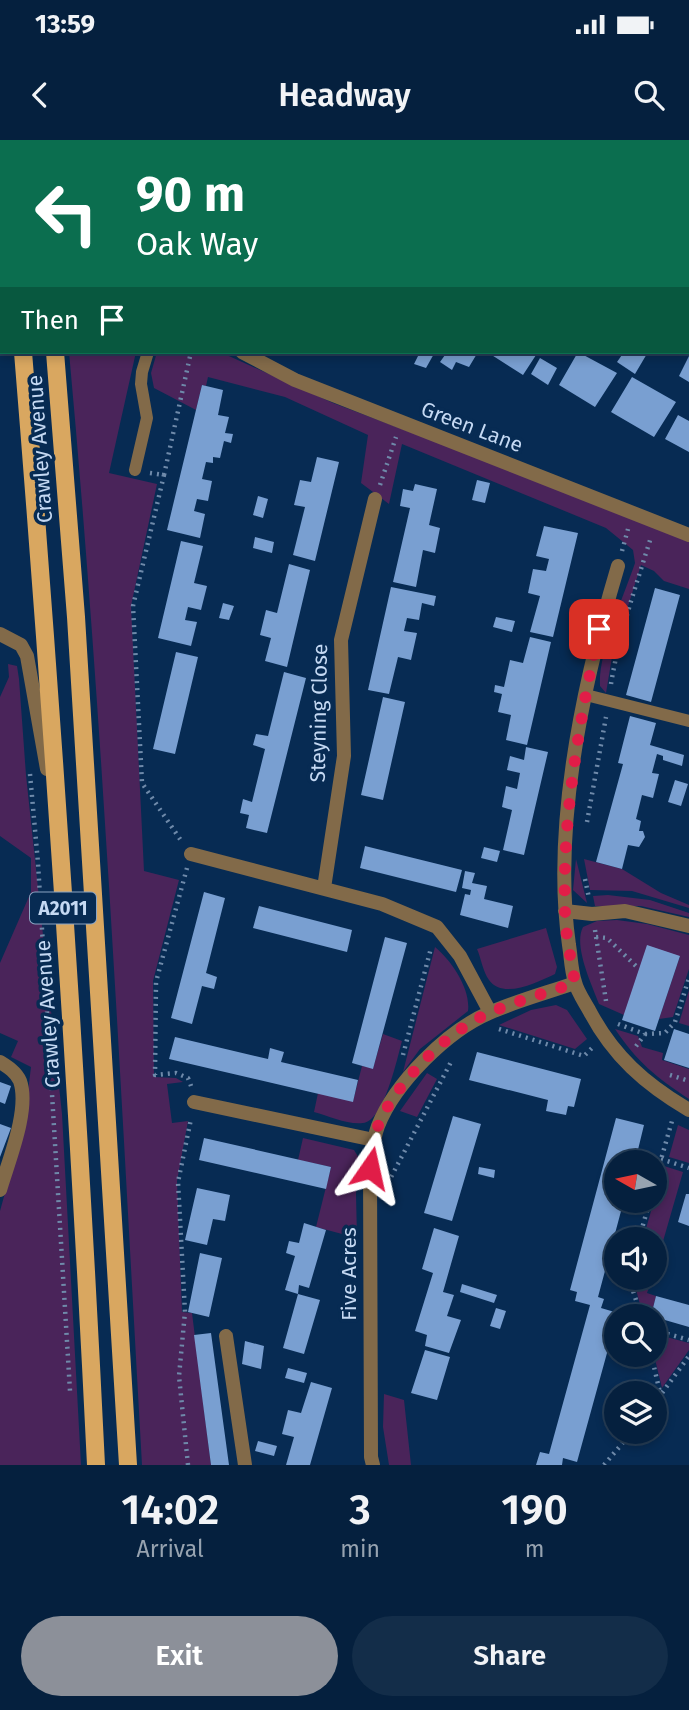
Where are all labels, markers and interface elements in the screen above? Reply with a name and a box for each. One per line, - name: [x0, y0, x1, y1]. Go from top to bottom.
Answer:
- text: 13:59: [35, 9, 95, 40]
- icon: back: [21, 76, 59, 114]
- text: Headway: [278, 76, 411, 114]
- icon: search: [630, 76, 668, 114]
- text: 90 m: [136, 165, 245, 224]
- icon: left: [21, 168, 112, 259]
- text: Oak Way: [136, 225, 258, 263]
- icon: arrive: [93, 301, 131, 339]
- text: Then: [21, 305, 79, 336]
- street label: Crawley Avenue: [22, 374, 58, 524]
- street label: Green Lane: [417, 396, 527, 458]
- pin: [569, 599, 629, 659]
- icon: arrive: [580, 610, 618, 648]
- street label: Steyning Close: [305, 644, 333, 782]
- road number: A2011: [30, 892, 96, 923]
- street label: Crawley Avenue: [30, 939, 66, 1089]
- position arrow: [333, 1131, 407, 1205]
- north arrow: [604, 1150, 667, 1213]
- map controls: [604, 1150, 667, 1444]
- street label: Five Acres: [336, 1227, 362, 1321]
- button: sound: [604, 1227, 667, 1290]
- button: search: [604, 1304, 667, 1367]
- button: layers: [604, 1381, 667, 1444]
- text: 14:02: [121, 1485, 219, 1535]
- text: 3: [349, 1485, 371, 1535]
- text: 190: [501, 1485, 568, 1535]
- text: Arrival: [136, 1535, 204, 1563]
- text: min: [340, 1535, 380, 1563]
- text: m: [525, 1535, 544, 1563]
- button: Exit: [21, 1616, 338, 1696]
- button: Share: [352, 1616, 668, 1696]

